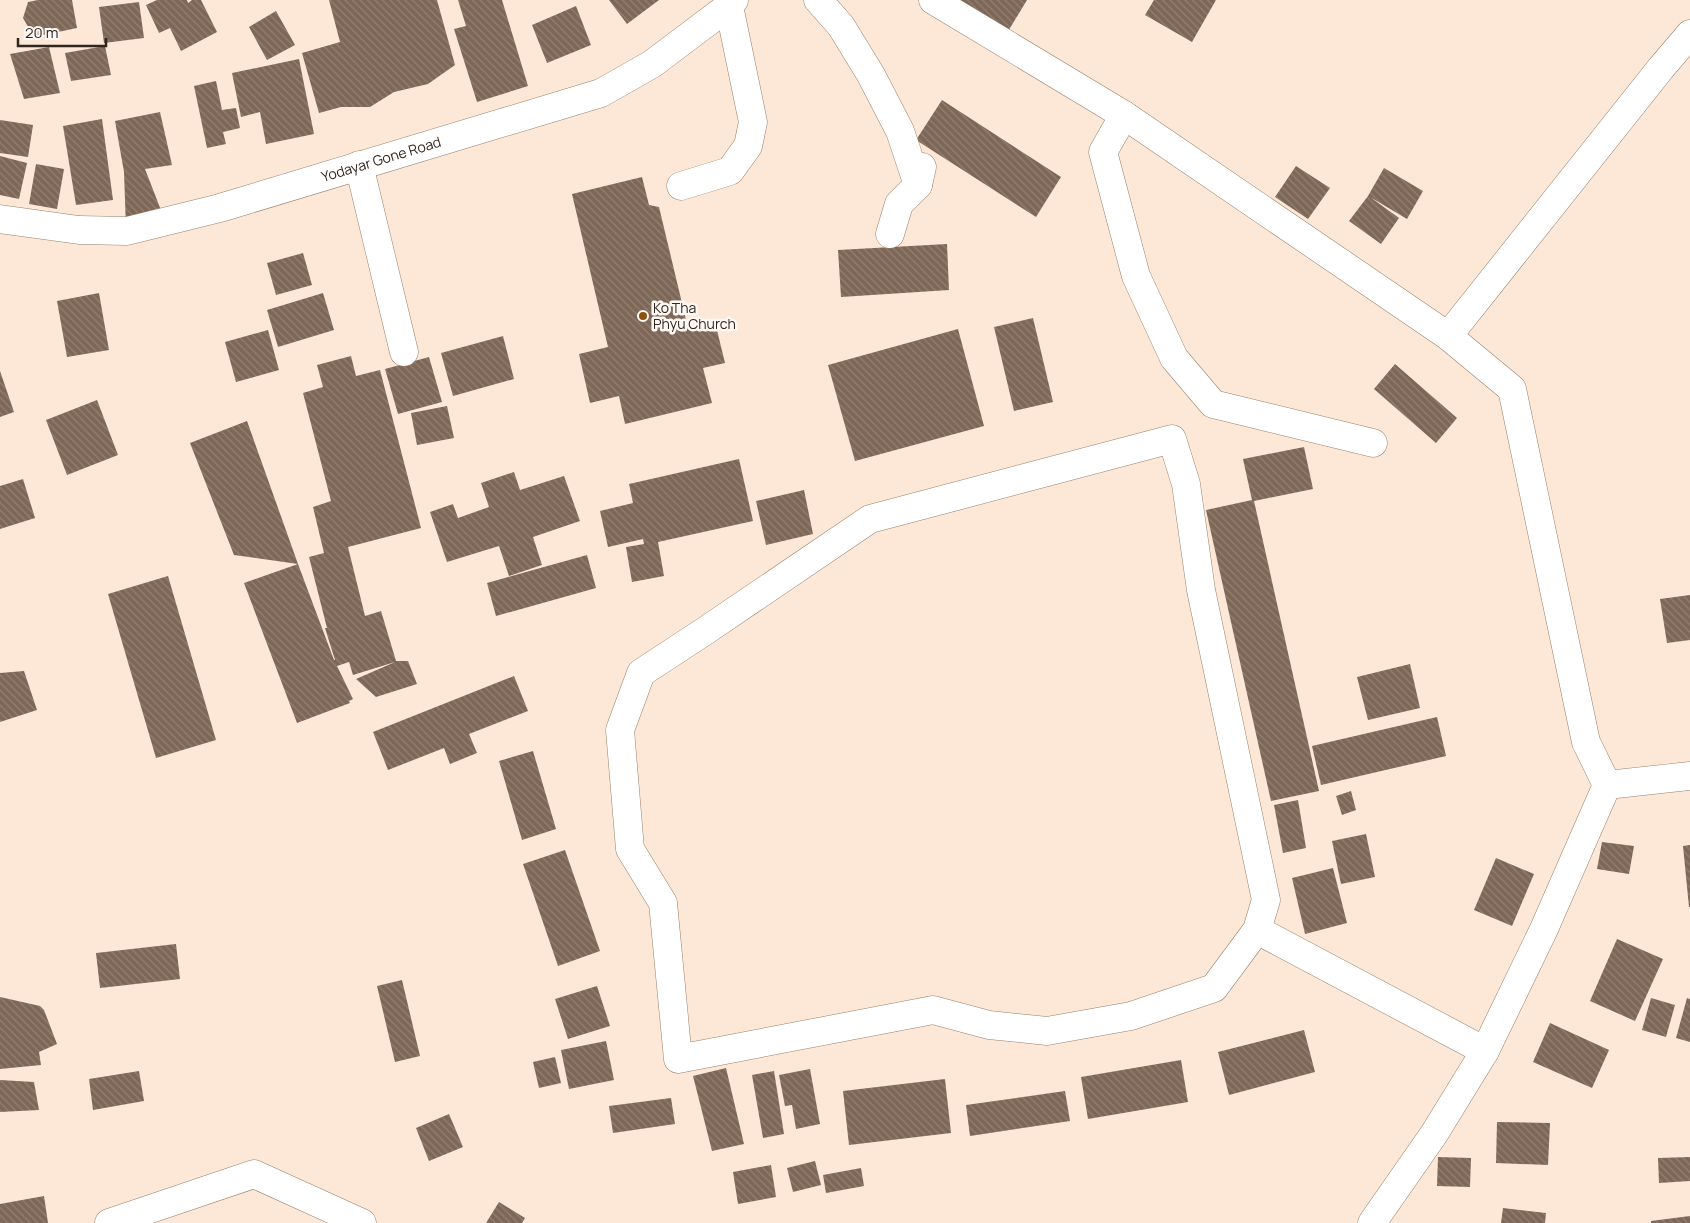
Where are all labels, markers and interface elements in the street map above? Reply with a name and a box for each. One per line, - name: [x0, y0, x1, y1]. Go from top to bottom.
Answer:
- scale bar: [18, 15, 105, 47]
- text: 20 m: [25, 22, 58, 43]
- street label: Yodayar Gone Road: [319, 132, 443, 186]
- place label: Ko Tha Phyu Church: [653, 298, 736, 333]
- marker: Ko Tha Phyu Church: [637, 310, 649, 322]

